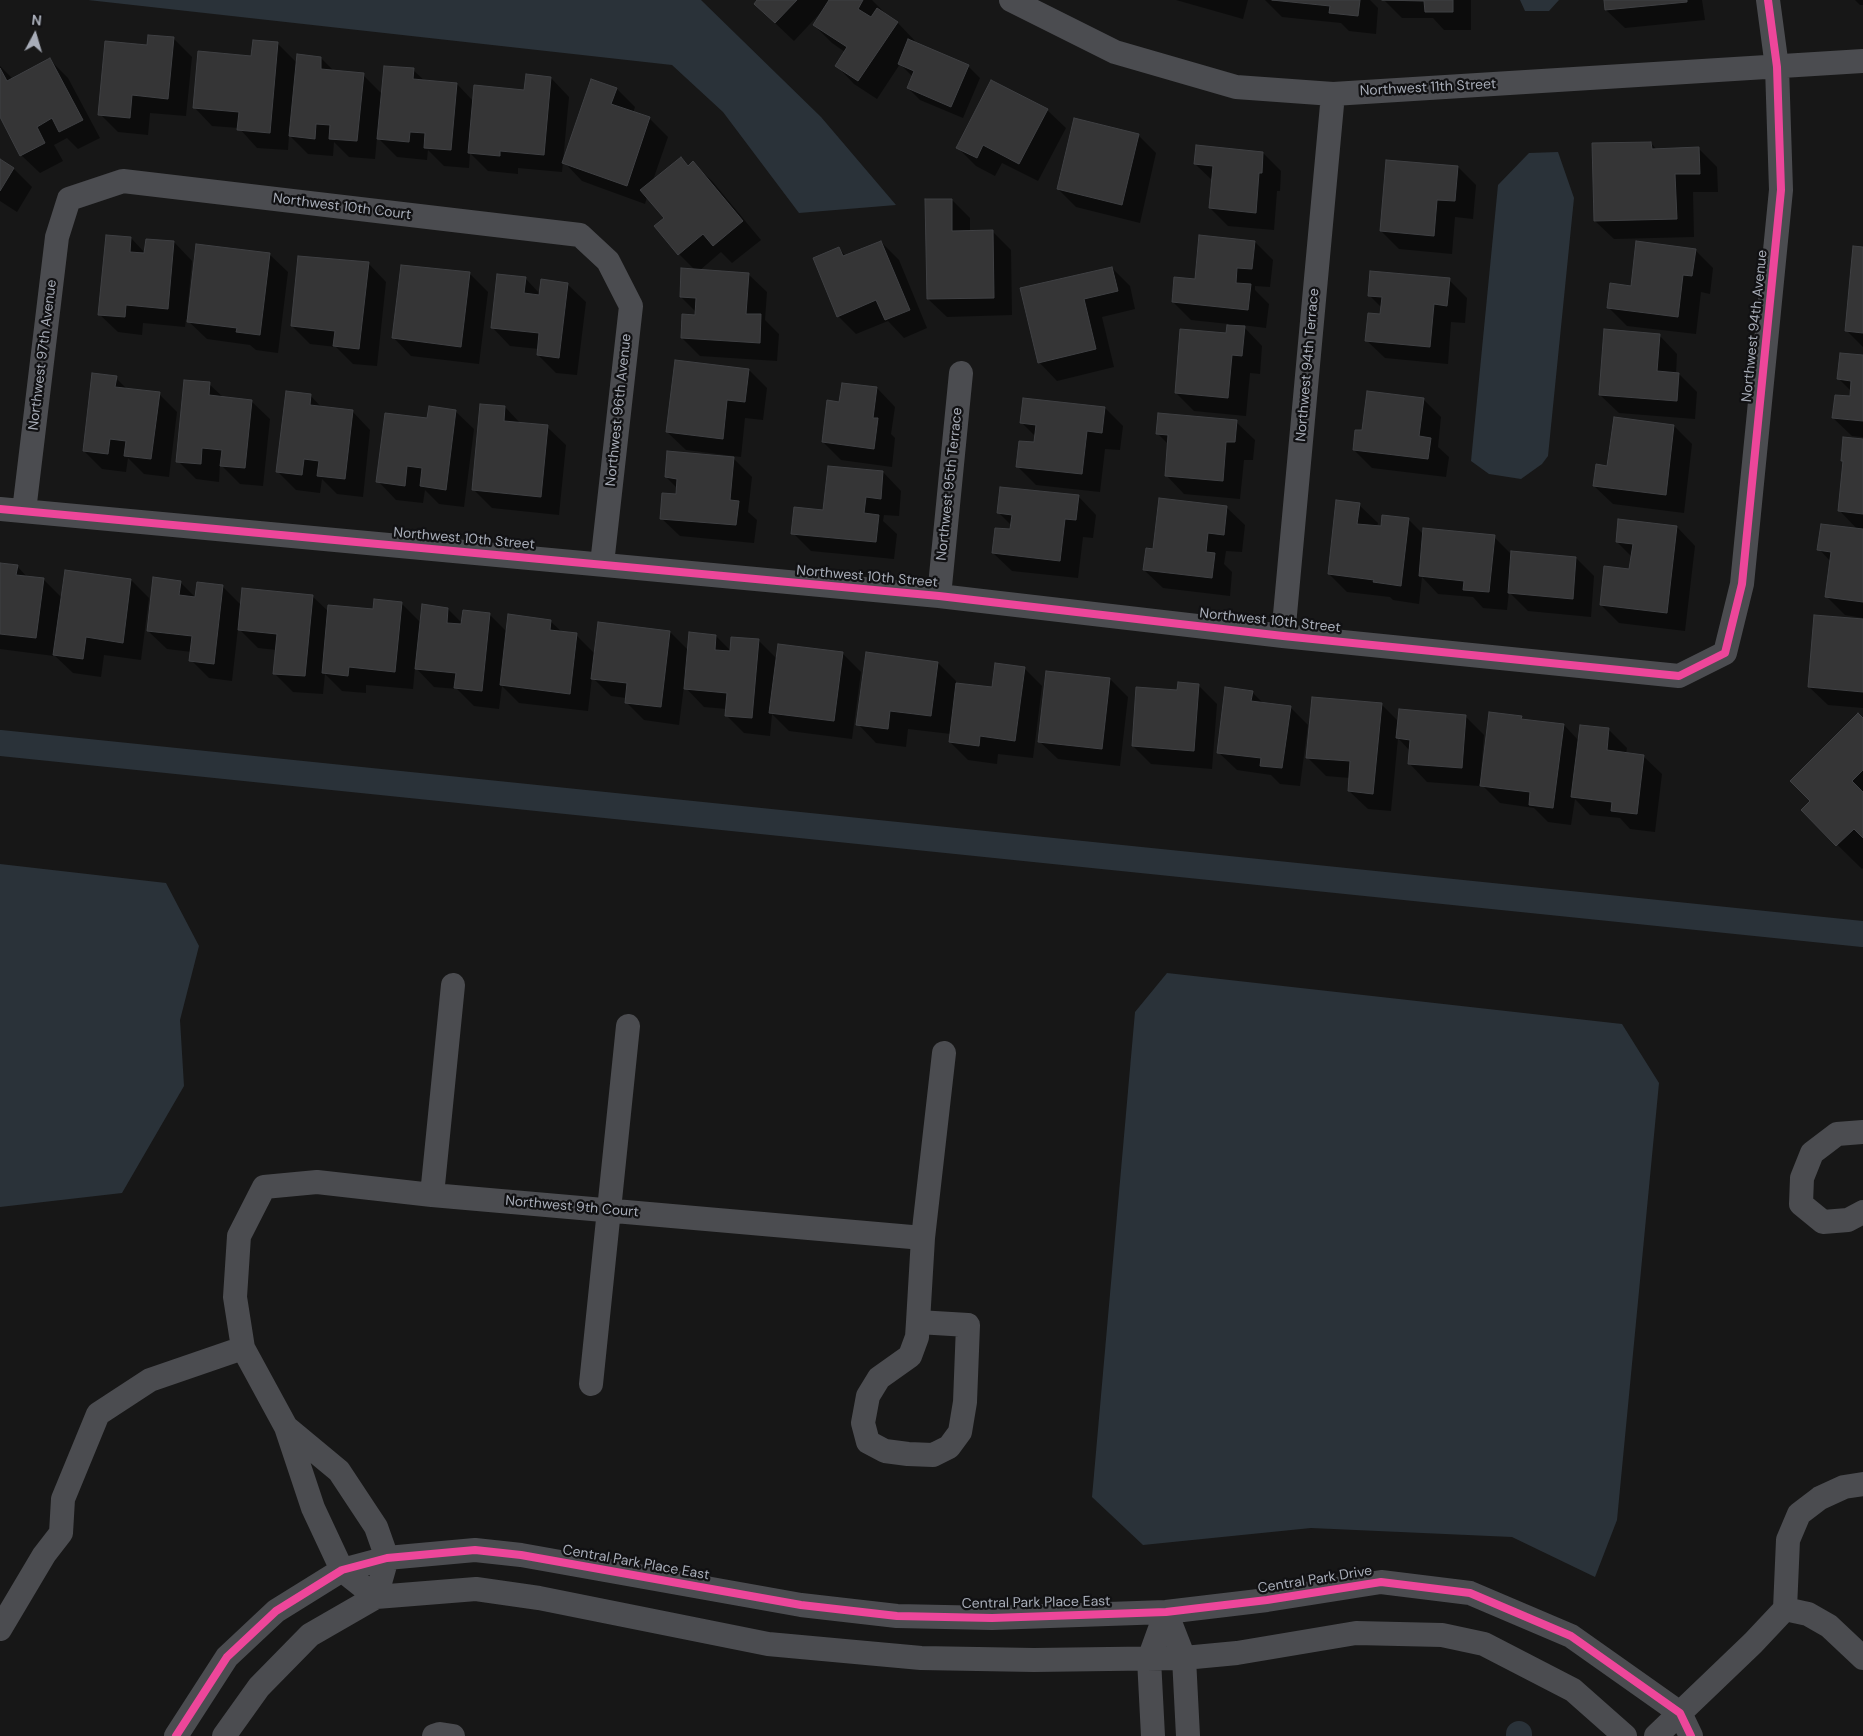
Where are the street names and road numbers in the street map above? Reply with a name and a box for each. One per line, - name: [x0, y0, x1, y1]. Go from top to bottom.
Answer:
- street label: Northwest 11th Street: [1359, 76, 1497, 100]
- street label: Northwest 10th Court: [272, 190, 412, 224]
- street label: Northwest 94th Avenue: [1739, 249, 1771, 403]
- street label: Northwest 97th Avenue: [25, 279, 61, 431]
- street label: Northwest 94th Terrace: [1293, 288, 1323, 442]
- street label: Northwest 96th Avenue: [603, 333, 635, 487]
- street label: Northwest 95th Terrace: [934, 407, 966, 561]
- street label: Northwest 10th Street: [393, 524, 535, 554]
- street label: Northwest 10th Street: [796, 562, 938, 592]
- street label: Northwest 10th Street: [1199, 605, 1341, 637]
- street label: Northwest 9th Court: [504, 1193, 640, 1221]
- street label: Central Park Place East: [561, 1542, 711, 1584]
- street label: Central Park Drive: [1257, 1563, 1373, 1597]
- street label: Central Park Place East: [961, 1593, 1111, 1613]

